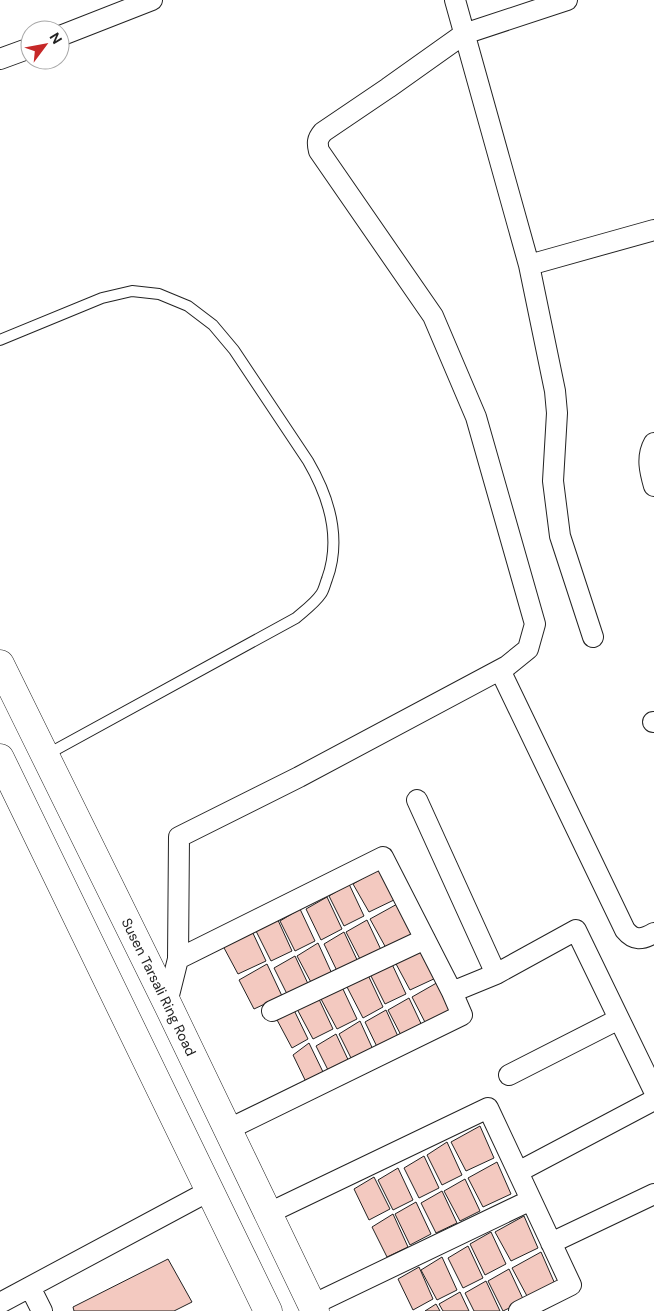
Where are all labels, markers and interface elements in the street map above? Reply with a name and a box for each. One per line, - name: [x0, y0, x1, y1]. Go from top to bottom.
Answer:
- north arrow: [20, 20, 70, 70]
- text: N: [46, 29, 66, 47]
- street label: Susen Tarsali Ring Road: [118, 915, 200, 1059]

